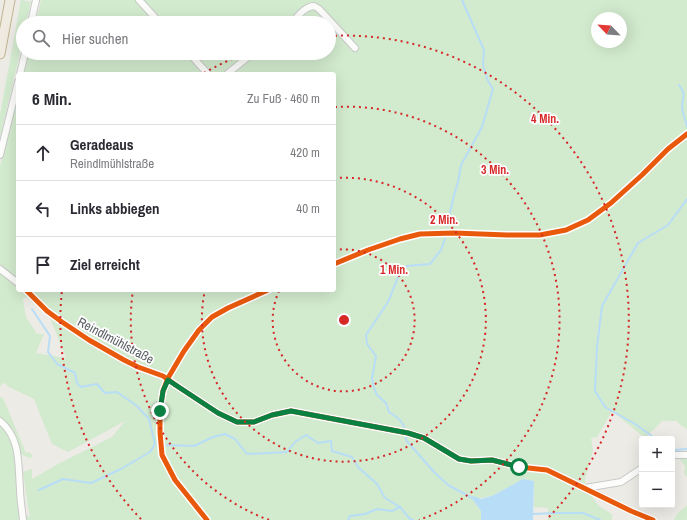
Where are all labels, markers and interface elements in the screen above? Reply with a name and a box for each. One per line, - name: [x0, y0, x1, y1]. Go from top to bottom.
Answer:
- north arrow: [591, 12, 627, 48]
- search box: [16, 16, 336, 60]
- icon: search: [30, 27, 52, 49]
- text: Hier suchen: [62, 28, 128, 49]
- text: 6 Min.: [32, 87, 72, 110]
- text: Zu Fuß · 460 m: [247, 90, 320, 107]
- text: 4 Min.: [531, 111, 559, 127]
- text: Geradeaus: [70, 134, 134, 155]
- icon: ahead: [32, 142, 54, 164]
- text: 420 m: [290, 144, 320, 161]
- text: Reindlmühlstraße: [70, 155, 154, 172]
- text: 3 Min.: [481, 162, 509, 178]
- icon: left: [32, 198, 54, 220]
- text: Links abbiegen: [70, 198, 160, 219]
- text: 40 m: [296, 200, 320, 217]
- text: 2 Min.: [430, 212, 458, 228]
- icon: arrive: [32, 254, 54, 276]
- text: Ziel erreicht: [70, 254, 140, 275]
- text: 1 Min.: [380, 262, 408, 278]
- street label: Reindlmühlstraße: [75, 313, 157, 368]
- centre of rings: [337, 313, 351, 327]
- route end: [151, 402, 169, 420]
- map controls: [639, 436, 675, 508]
- button: +: [639, 436, 675, 472]
- route start: [510, 458, 528, 476]
- button: −: [639, 472, 675, 508]

